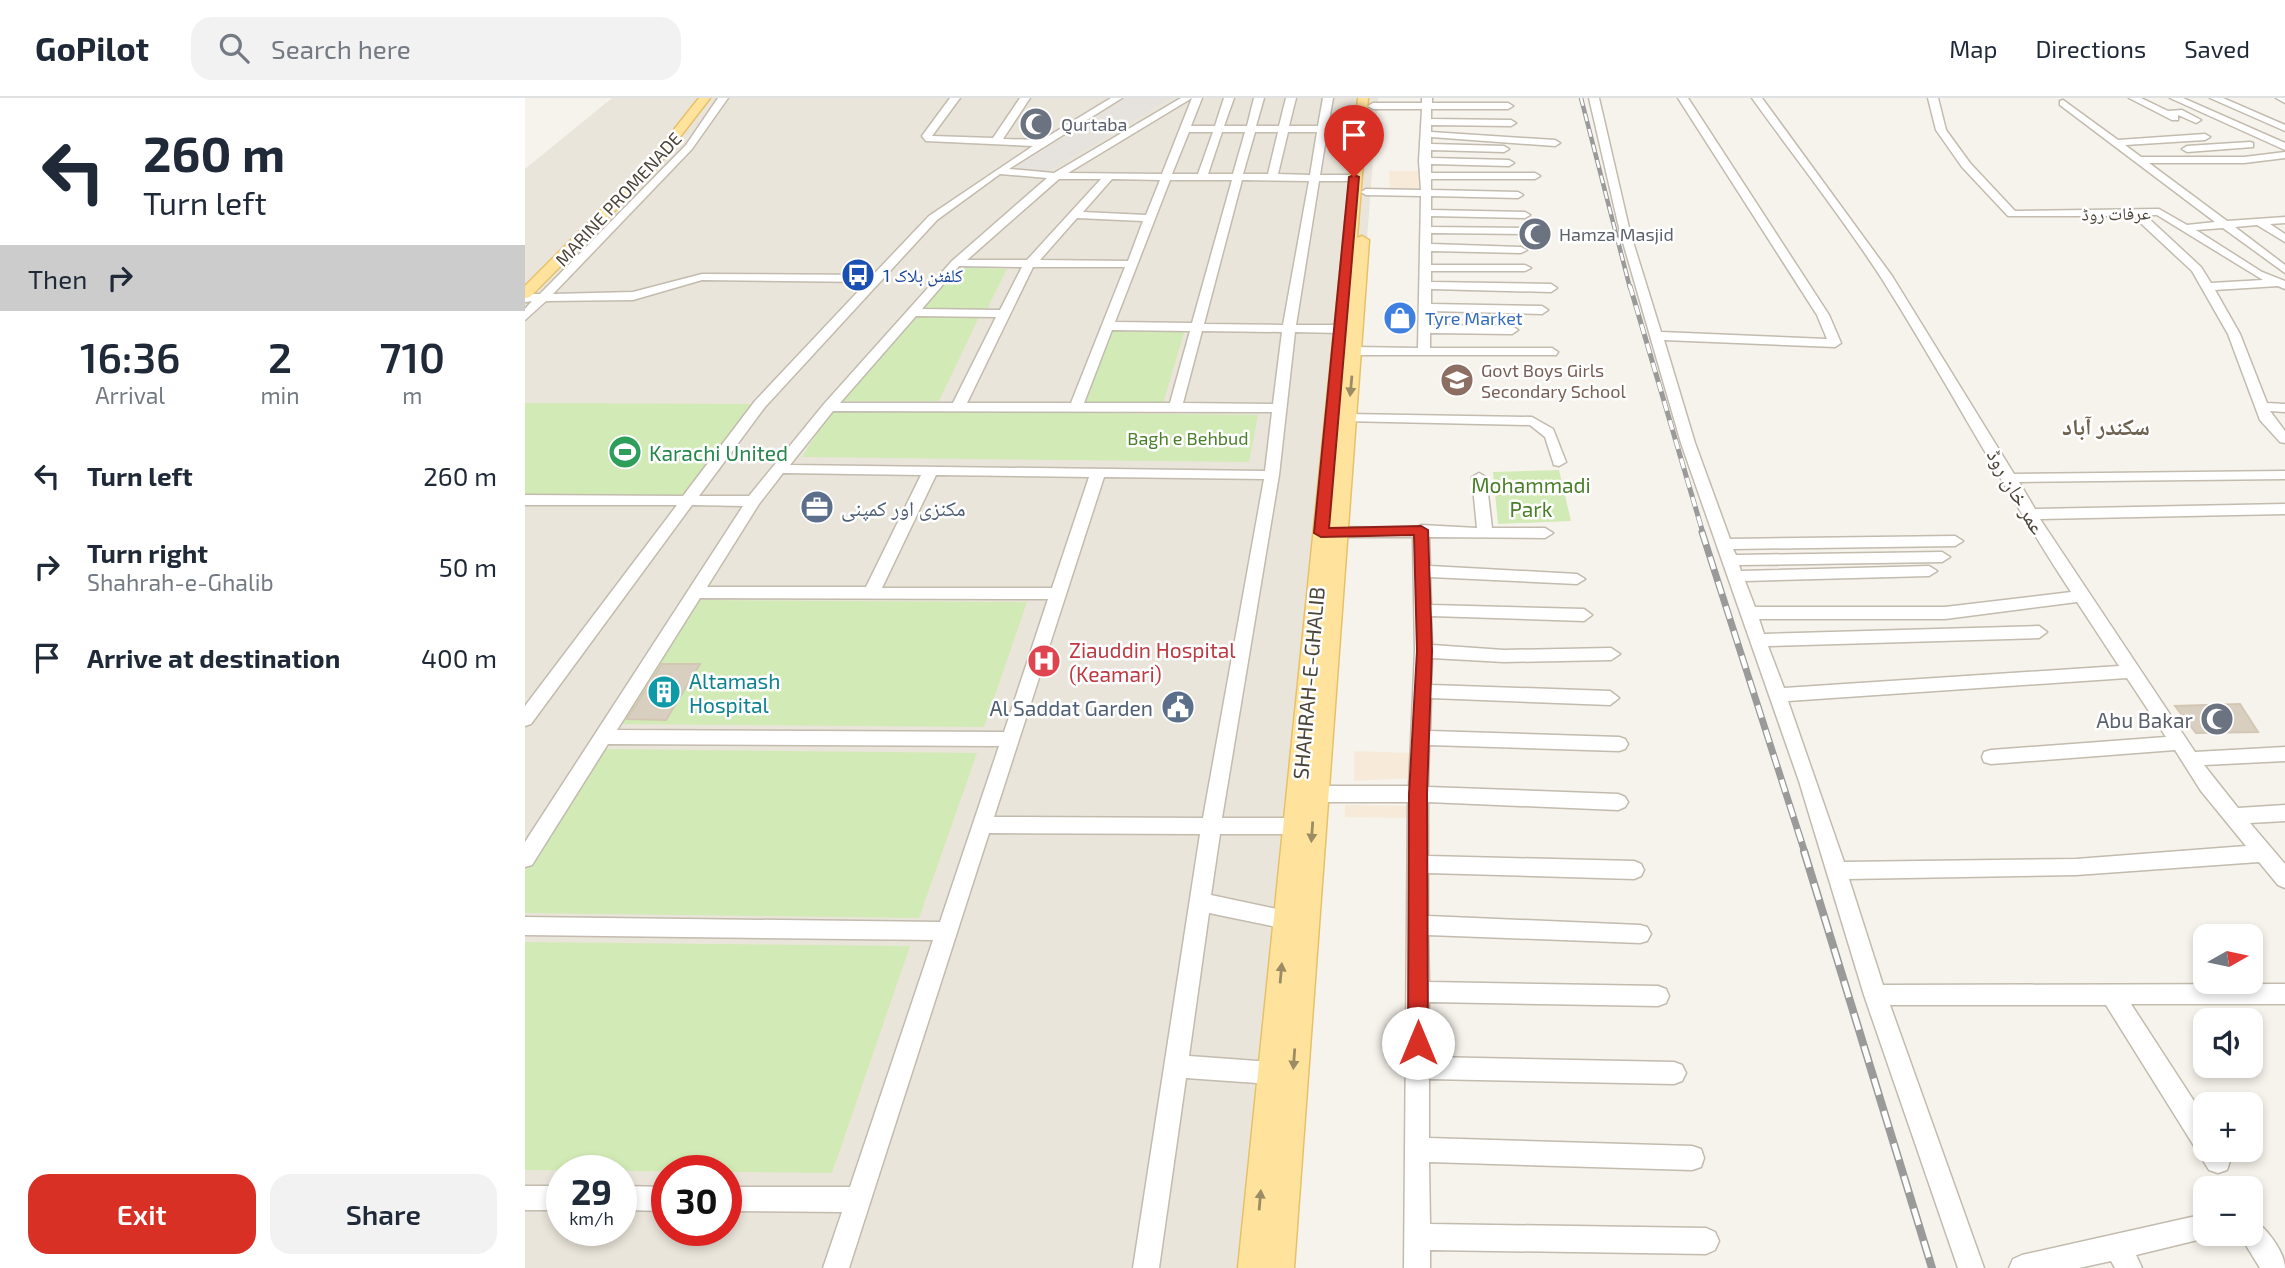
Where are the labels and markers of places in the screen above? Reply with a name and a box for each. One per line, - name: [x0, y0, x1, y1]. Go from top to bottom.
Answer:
- mosque icon: Qurtaba: [1017, 105, 1055, 143]
- pin: [1324, 105, 1384, 177]
- place label: Qurtaba: [1061, 113, 1127, 135]
- mosque icon: Hamza Masjid: [1516, 215, 1554, 253]
- place label: Hamza Masjid: [1559, 223, 1674, 245]
- bus stop icon: کلفٹن بلاک 1: [839, 256, 877, 294]
- place label: کلفٹن بلاک 1: [883, 264, 964, 287]
- shop icon: Tyre Market: [1381, 299, 1419, 337]
- place label: Tyre Market: [1425, 307, 1523, 329]
- place label: Govt Boys Girls Secondary School: [1481, 359, 1626, 402]
- school or university icon: Govt Boys Girls Secondary School: [1438, 361, 1476, 399]
- sports icon: Karachi United: [606, 433, 644, 471]
- place label: Karachi United: [649, 440, 788, 465]
- office icon: مکنزی اور کمپنی: [798, 488, 836, 526]
- place label: مکنزی اور کمپنی: [841, 495, 966, 522]
- place label: Ziauddin Hospital (Keamari): [1069, 637, 1236, 686]
- hospital icon: Ziauddin Hospital (Keamari): [1025, 642, 1063, 680]
- place label: Altamash Hospital: [689, 668, 780, 717]
- building icon: Altamash Hospital: [645, 673, 683, 711]
- public building icon: Al Saddat Garden: [1159, 688, 1197, 726]
- place label: Al Saddat Garden: [990, 695, 1153, 720]
- mosque icon: Abu Bakar: [2198, 700, 2236, 738]
- place label: Abu Bakar: [2096, 707, 2194, 732]

